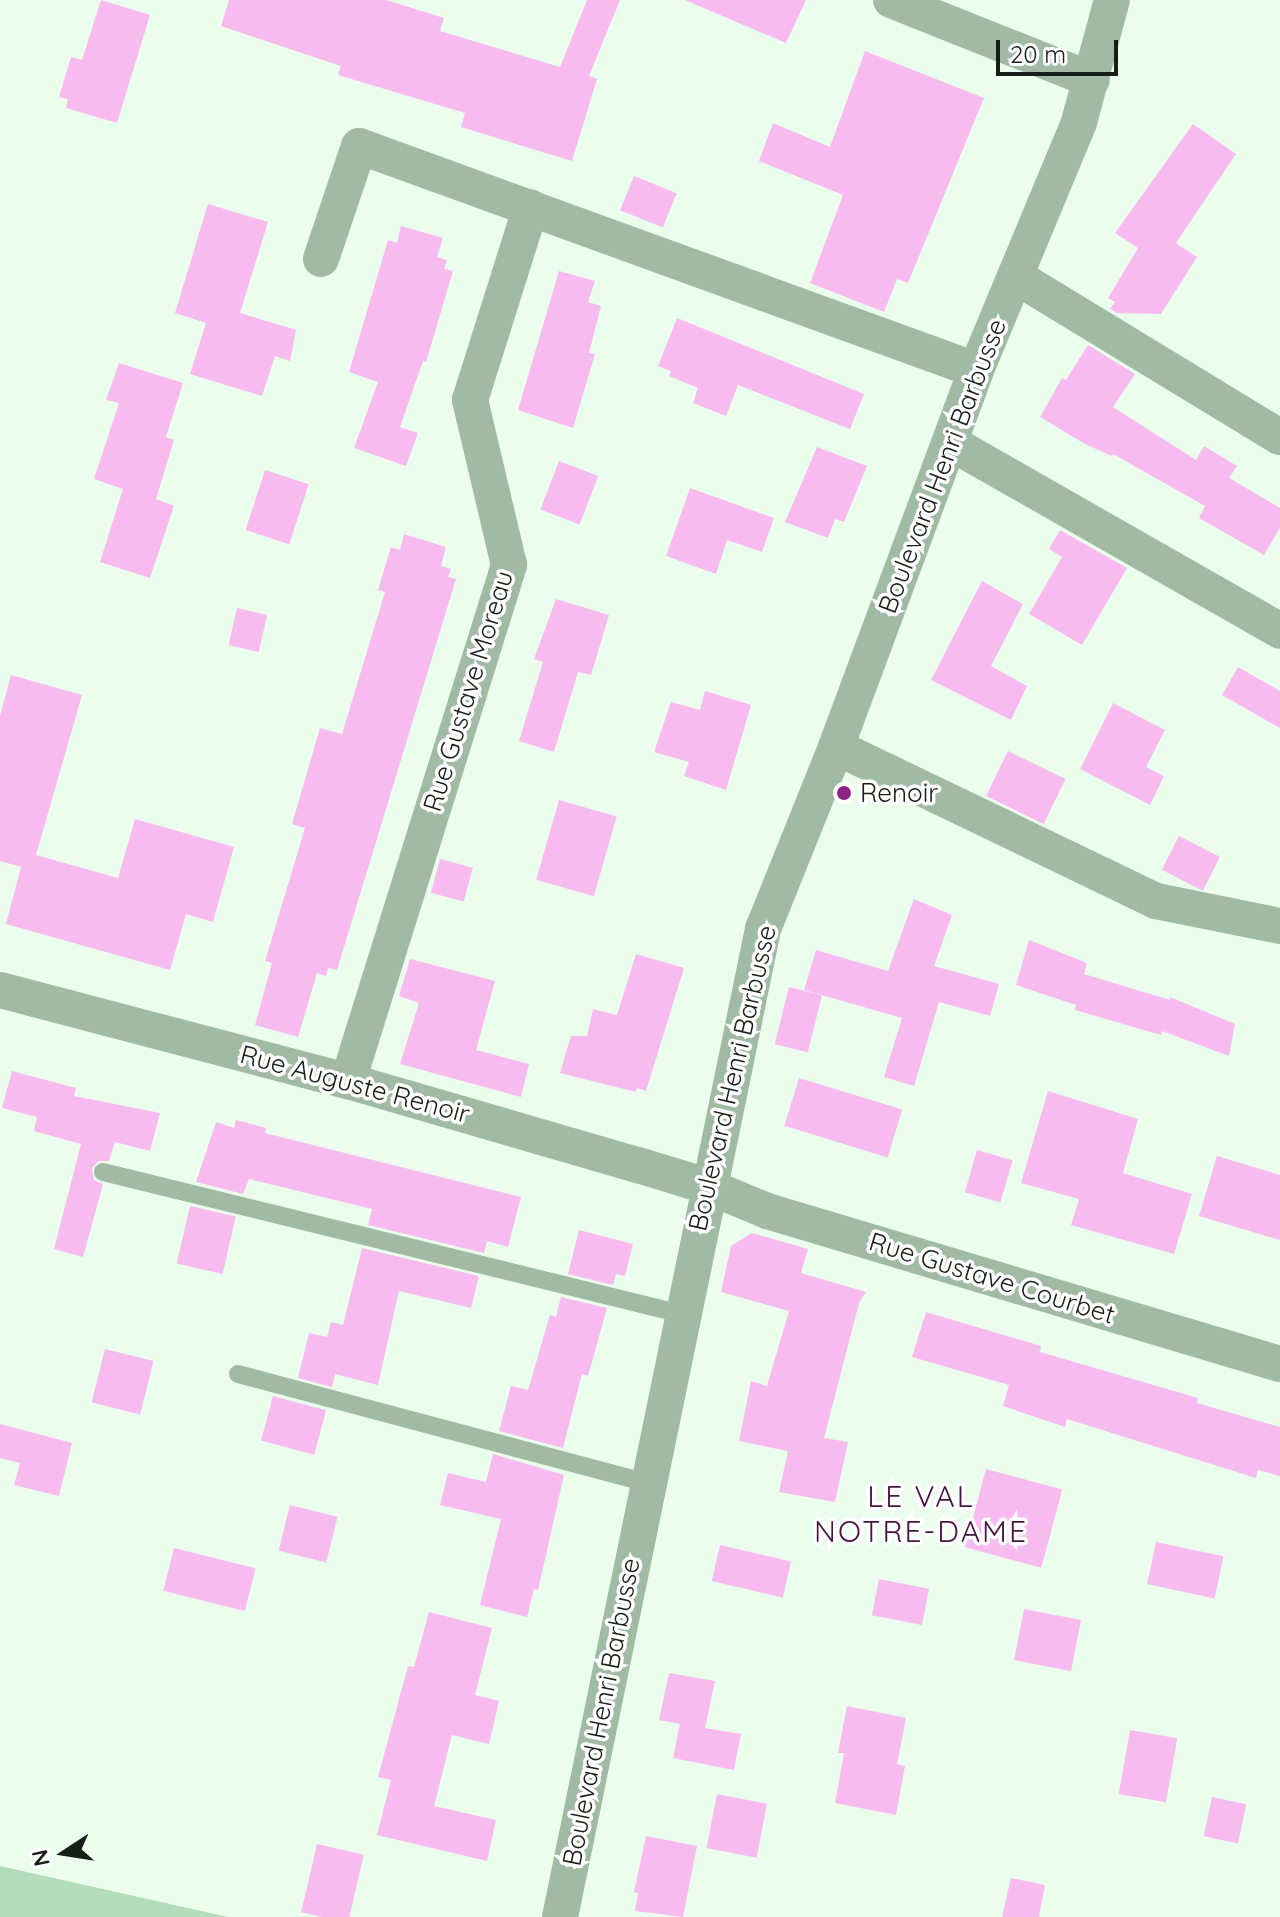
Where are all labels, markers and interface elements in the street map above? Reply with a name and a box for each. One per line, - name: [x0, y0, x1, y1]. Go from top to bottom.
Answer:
- scale bar: [1000, 24, 1122, 74]
- text: 20 m: [1010, 39, 1066, 69]
- street label: Boulevard Henri Barbusse: [871, 314, 1013, 618]
- street label: Rue Gustave Moreau: [417, 567, 519, 815]
- place label: Renoir: [860, 777, 938, 809]
- marker: Renoir: [835, 784, 853, 802]
- street label: Boulevard Henri Barbusse: [682, 922, 782, 1234]
- street label: Rue Auguste Renoir: [237, 1038, 473, 1130]
- street label: Rue Gustave Courbet: [865, 1226, 1119, 1330]
- district label: LE VAL NOTRE-DAME: [814, 1478, 1028, 1548]
- street label: Boulevard Henri Barbusse: [556, 1555, 646, 1869]
- north arrow: [24, 1813, 104, 1893]
- text: N: [25, 1847, 56, 1869]

